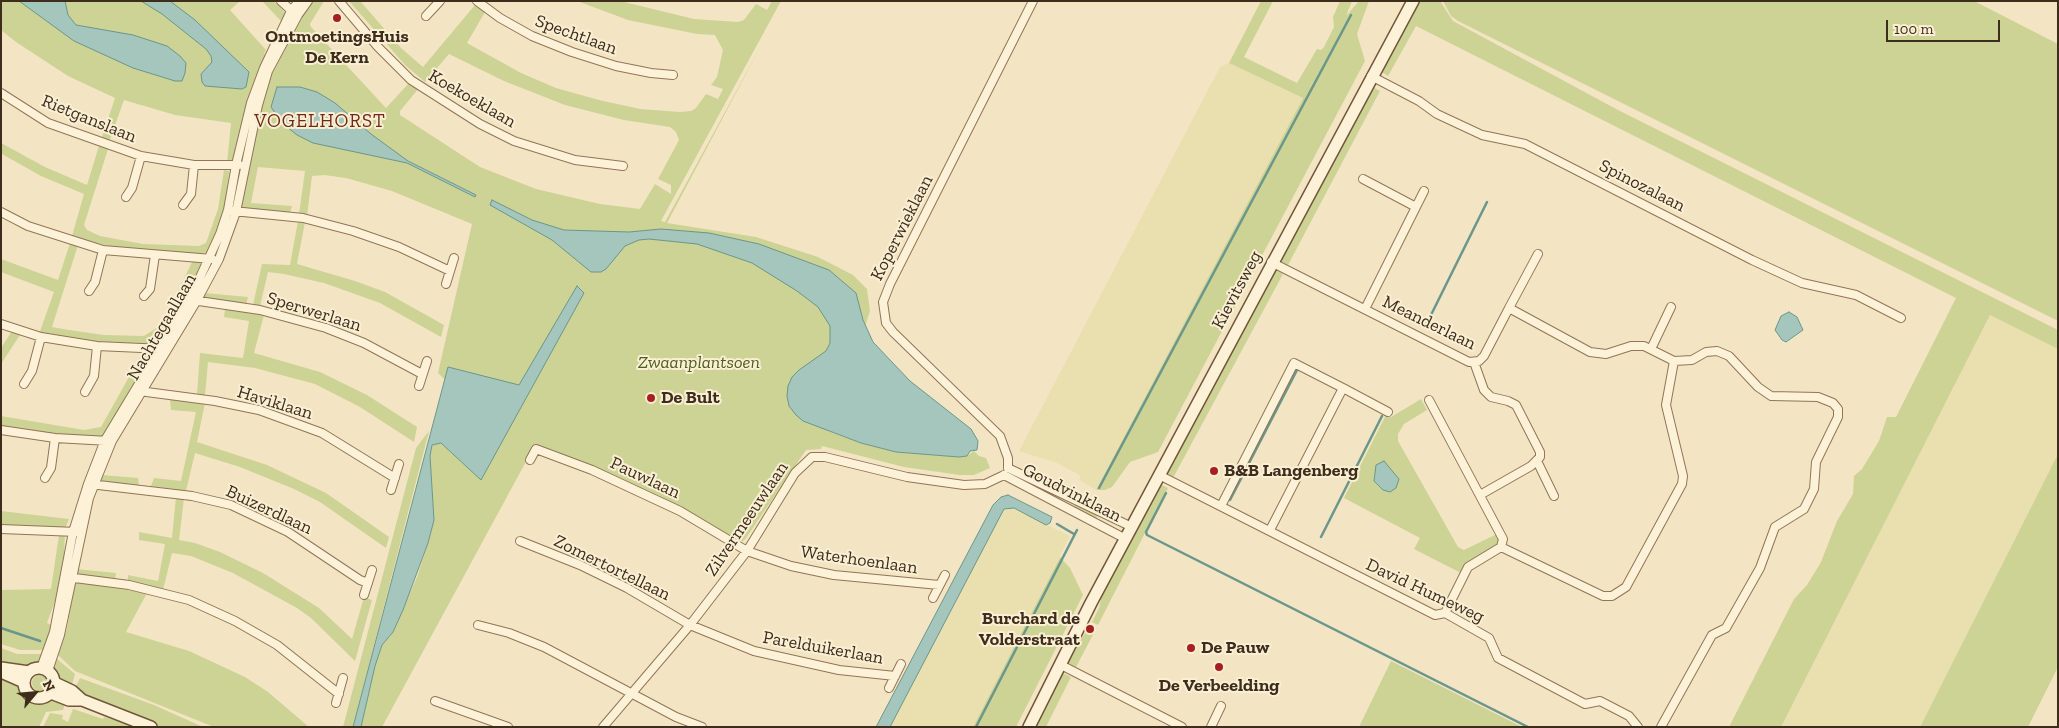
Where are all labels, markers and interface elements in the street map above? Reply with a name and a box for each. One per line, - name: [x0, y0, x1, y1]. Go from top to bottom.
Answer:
- street label: Spechtlaan: [532, 10, 620, 60]
- scale bar: [1889, 10, 2003, 42]
- marker: OntmoetingsHuis De Kern: [331, 12, 343, 24]
- text: 100 m: [1894, 20, 1933, 38]
- place label: OntmoetingsHuis De Kern: [265, 26, 409, 68]
- street label: Koekoeklaan: [424, 65, 520, 133]
- street label: Rietganslaan: [38, 90, 140, 148]
- district label: VOGELHORST: [253, 111, 387, 133]
- street label: Spinozalaan: [1595, 155, 1689, 217]
- street label: Koperwieklaan: [866, 172, 938, 284]
- street label: Kievitsweg: [1207, 247, 1267, 333]
- street label: Nachtegaallaan: [123, 270, 201, 384]
- street label: Sperwerlaan: [264, 287, 364, 337]
- street label: Meanderlaan: [1379, 291, 1479, 355]
- park label: Zwaanplantsoen: [638, 352, 760, 374]
- street label: Haviklaan: [235, 381, 315, 425]
- place label: De Bult: [661, 387, 720, 409]
- marker: De Bult: [645, 392, 657, 404]
- street label: Pauwlaan: [607, 452, 683, 504]
- street label: Zilvermeeuwlaan: [701, 458, 793, 580]
- street label: Goudvinklaan: [1019, 459, 1125, 527]
- place label: B&B Langenberg: [1224, 460, 1359, 482]
- marker: B&B Langenberg: [1208, 465, 1220, 477]
- street label: Buizerdlaan: [222, 481, 316, 539]
- street label: Zomertortellaan: [550, 530, 674, 606]
- street label: Waterhoenlaan: [799, 541, 919, 579]
- street label: David Humeweg: [1362, 554, 1488, 628]
- place label: Burchard de Volderstraat: [979, 608, 1080, 650]
- marker: Burchard de Volderstraat: [1084, 623, 1096, 635]
- street label: Parelduikerlaan: [761, 627, 885, 669]
- place label: De Pauw: [1201, 637, 1269, 659]
- marker: De Pauw: [1185, 642, 1197, 654]
- marker: De Verbeelding: [1213, 661, 1225, 673]
- north arrow: [10, 668, 60, 718]
- place label: De Verbeelding: [1158, 675, 1280, 697]
- text: N: [39, 677, 59, 694]

